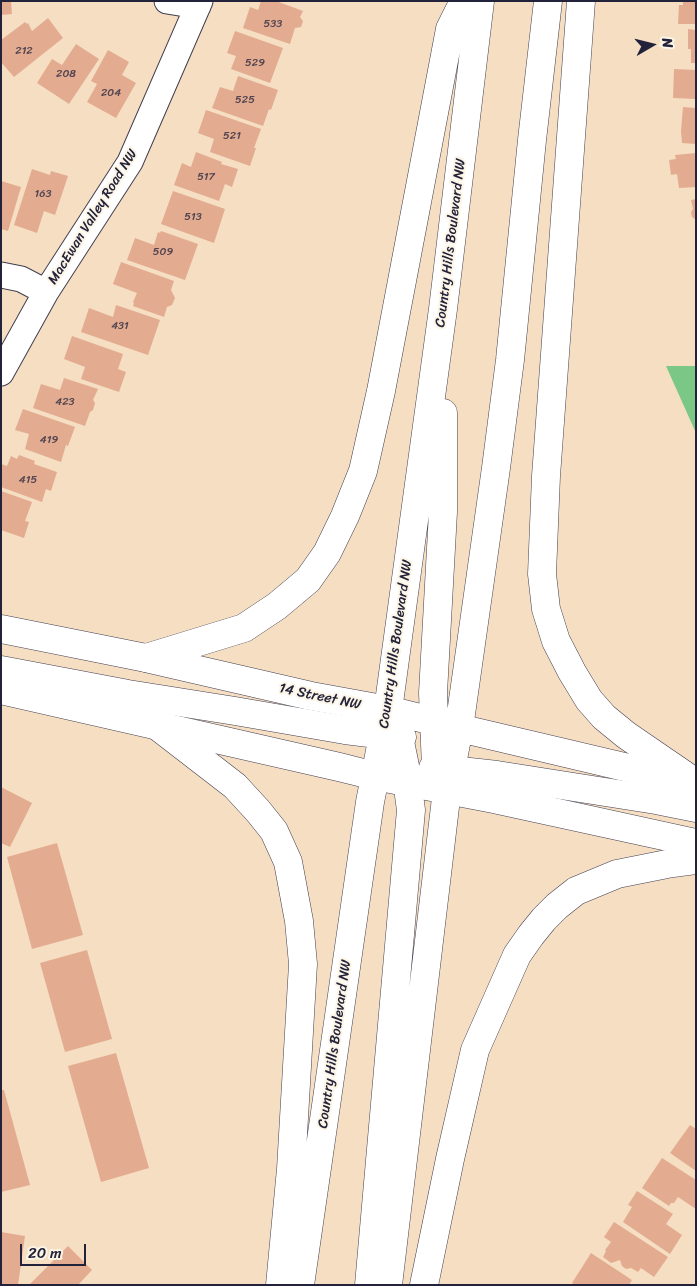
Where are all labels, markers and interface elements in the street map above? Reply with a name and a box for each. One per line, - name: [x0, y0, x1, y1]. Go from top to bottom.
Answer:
- house number: 533: [264, 17, 282, 31]
- north arrow: [627, 20, 677, 70]
- text: N: [654, 36, 680, 49]
- house number: 212: [15, 44, 33, 58]
- house number: 529: [245, 56, 265, 70]
- house number: 208: [56, 67, 76, 81]
- house number: 204: [101, 86, 121, 100]
- house number: 525: [235, 93, 255, 107]
- house number: 521: [223, 129, 241, 143]
- street label: MacEwan Valley Road NW: [45, 146, 141, 288]
- street label: Country Hills Boulevard NW: [432, 158, 470, 328]
- house number: 517: [197, 170, 215, 184]
- house number: 163: [34, 187, 52, 201]
- house number: 513: [184, 210, 202, 224]
- house number: 509: [153, 245, 173, 259]
- house number: 431: [111, 319, 129, 333]
- house number: 423: [55, 395, 75, 409]
- house number: 419: [40, 433, 58, 447]
- house number: 415: [19, 473, 37, 487]
- street label: Country Hills Boulevard NW: [376, 559, 416, 729]
- street label: 14 Street NW: [277, 680, 363, 714]
- street label: Country Hills Boulevard NW: [315, 959, 355, 1129]
- scale bar: [22, 1234, 89, 1266]
- text: 20 m: [28, 1240, 62, 1266]

